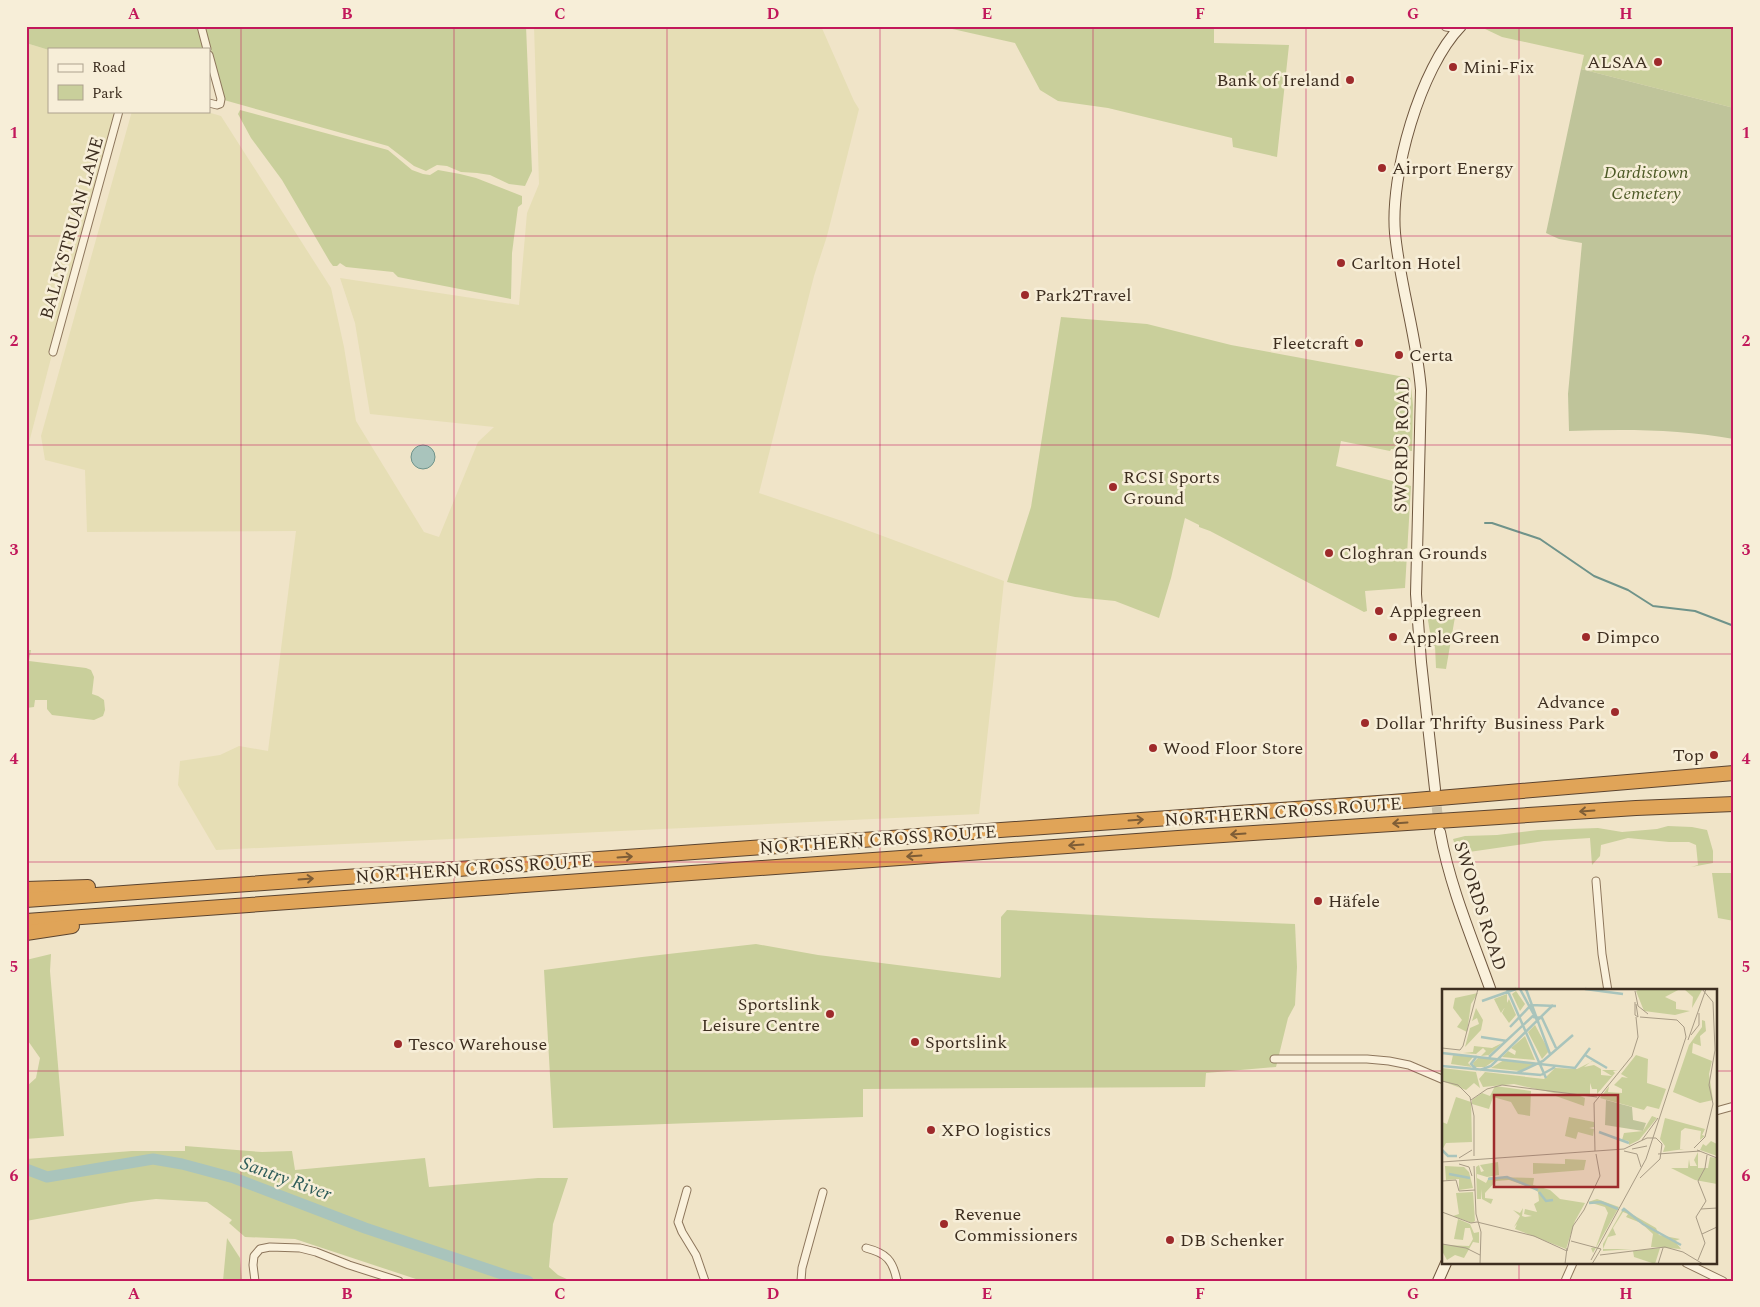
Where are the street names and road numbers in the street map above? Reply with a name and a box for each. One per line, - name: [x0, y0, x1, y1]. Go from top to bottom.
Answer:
- street label: BALLYSTRUAN LANE: [33, 133, 111, 323]
- street label: SWORDS ROAD: [1387, 377, 1417, 513]
- street label: NORTHERN CROSS ROUTE: [1164, 790, 1402, 834]
- street label: NORTHERN CROSS ROUTE: [759, 818, 997, 862]
- street label: SWORDS ROAD: [1446, 838, 1514, 974]
- street label: NORTHERN CROSS ROUTE: [355, 847, 593, 891]

